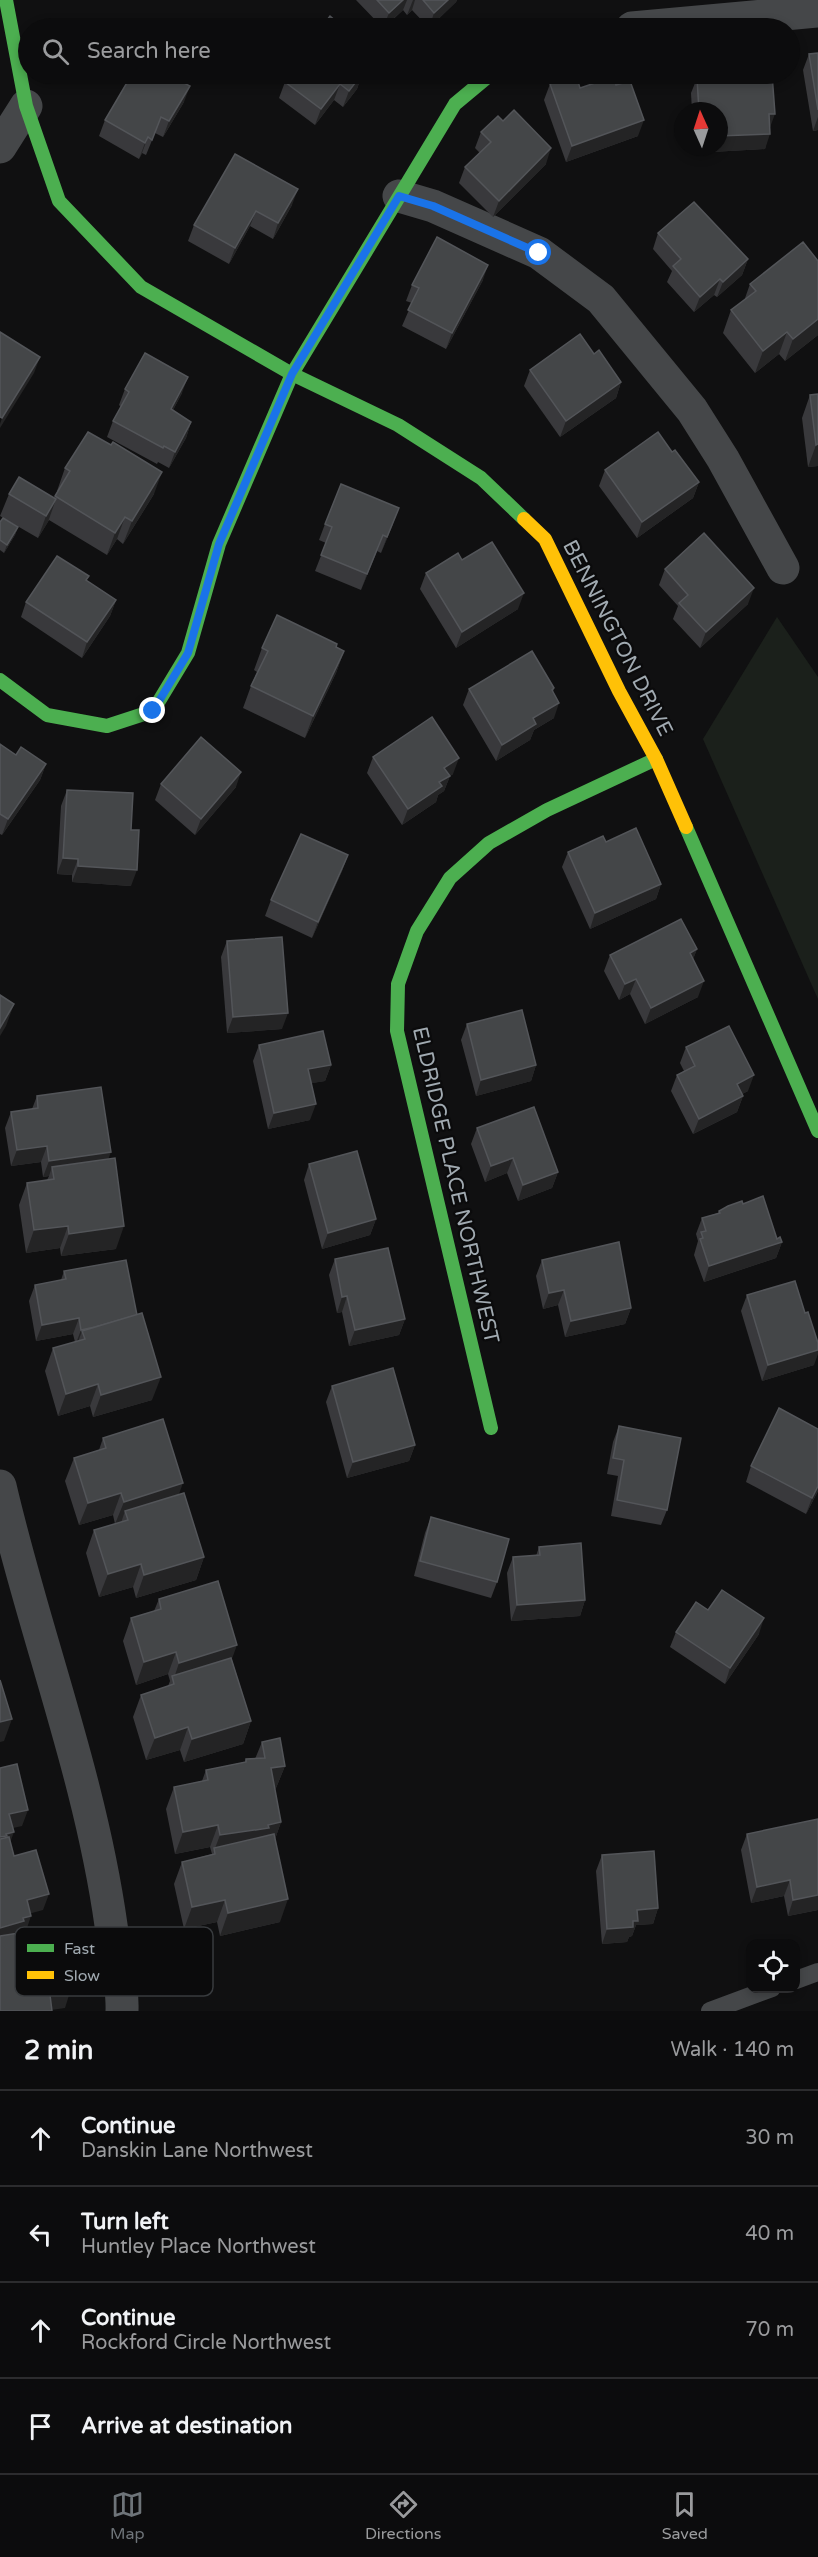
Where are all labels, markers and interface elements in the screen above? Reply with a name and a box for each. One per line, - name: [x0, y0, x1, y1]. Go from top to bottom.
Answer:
- search box: [18, 18, 800, 84]
- icon: search: [39, 35, 72, 68]
- text: Search here: [87, 38, 211, 64]
- north arrow: [674, 102, 728, 156]
- route start: [525, 239, 551, 265]
- street label: BENNINGTON DRIVE: [557, 536, 678, 740]
- route end: [139, 697, 165, 723]
- street label: ELDRIDGE PLACE NORTHWEST: [407, 1024, 504, 1346]
- legend: [15, 1927, 213, 1996]
- text: Fast: [64, 1939, 95, 1959]
- map controls: [746, 1939, 800, 1993]
- button: locate: [746, 1939, 800, 1993]
- text: Slow: [64, 1966, 100, 1986]
- text: 2 min: [24, 2035, 93, 2066]
- text: Walk · 140 m: [671, 2038, 794, 2062]
- text: Continue: [81, 2113, 176, 2139]
- icon: ahead: [24, 2122, 57, 2155]
- text: 30 m: [745, 2126, 794, 2150]
- text: Danskin Lane Northwest: [81, 2139, 313, 2163]
- text: Turn left: [81, 2209, 169, 2235]
- icon: left: [24, 2218, 57, 2251]
- text: 40 m: [745, 2222, 794, 2246]
- text: Huntley Place Northwest: [81, 2235, 316, 2259]
- text: Continue: [81, 2305, 176, 2331]
- icon: ahead: [24, 2314, 57, 2347]
- text: 70 m: [745, 2318, 794, 2342]
- text: Rockford Circle Northwest: [81, 2331, 331, 2355]
- icon: arrive: [24, 2410, 57, 2443]
- text: Arrive at destination: [81, 2413, 292, 2439]
- tab: Map: [110, 2488, 145, 2544]
- tab: Directions: [365, 2488, 441, 2544]
- tab: Saved: [662, 2488, 708, 2544]

